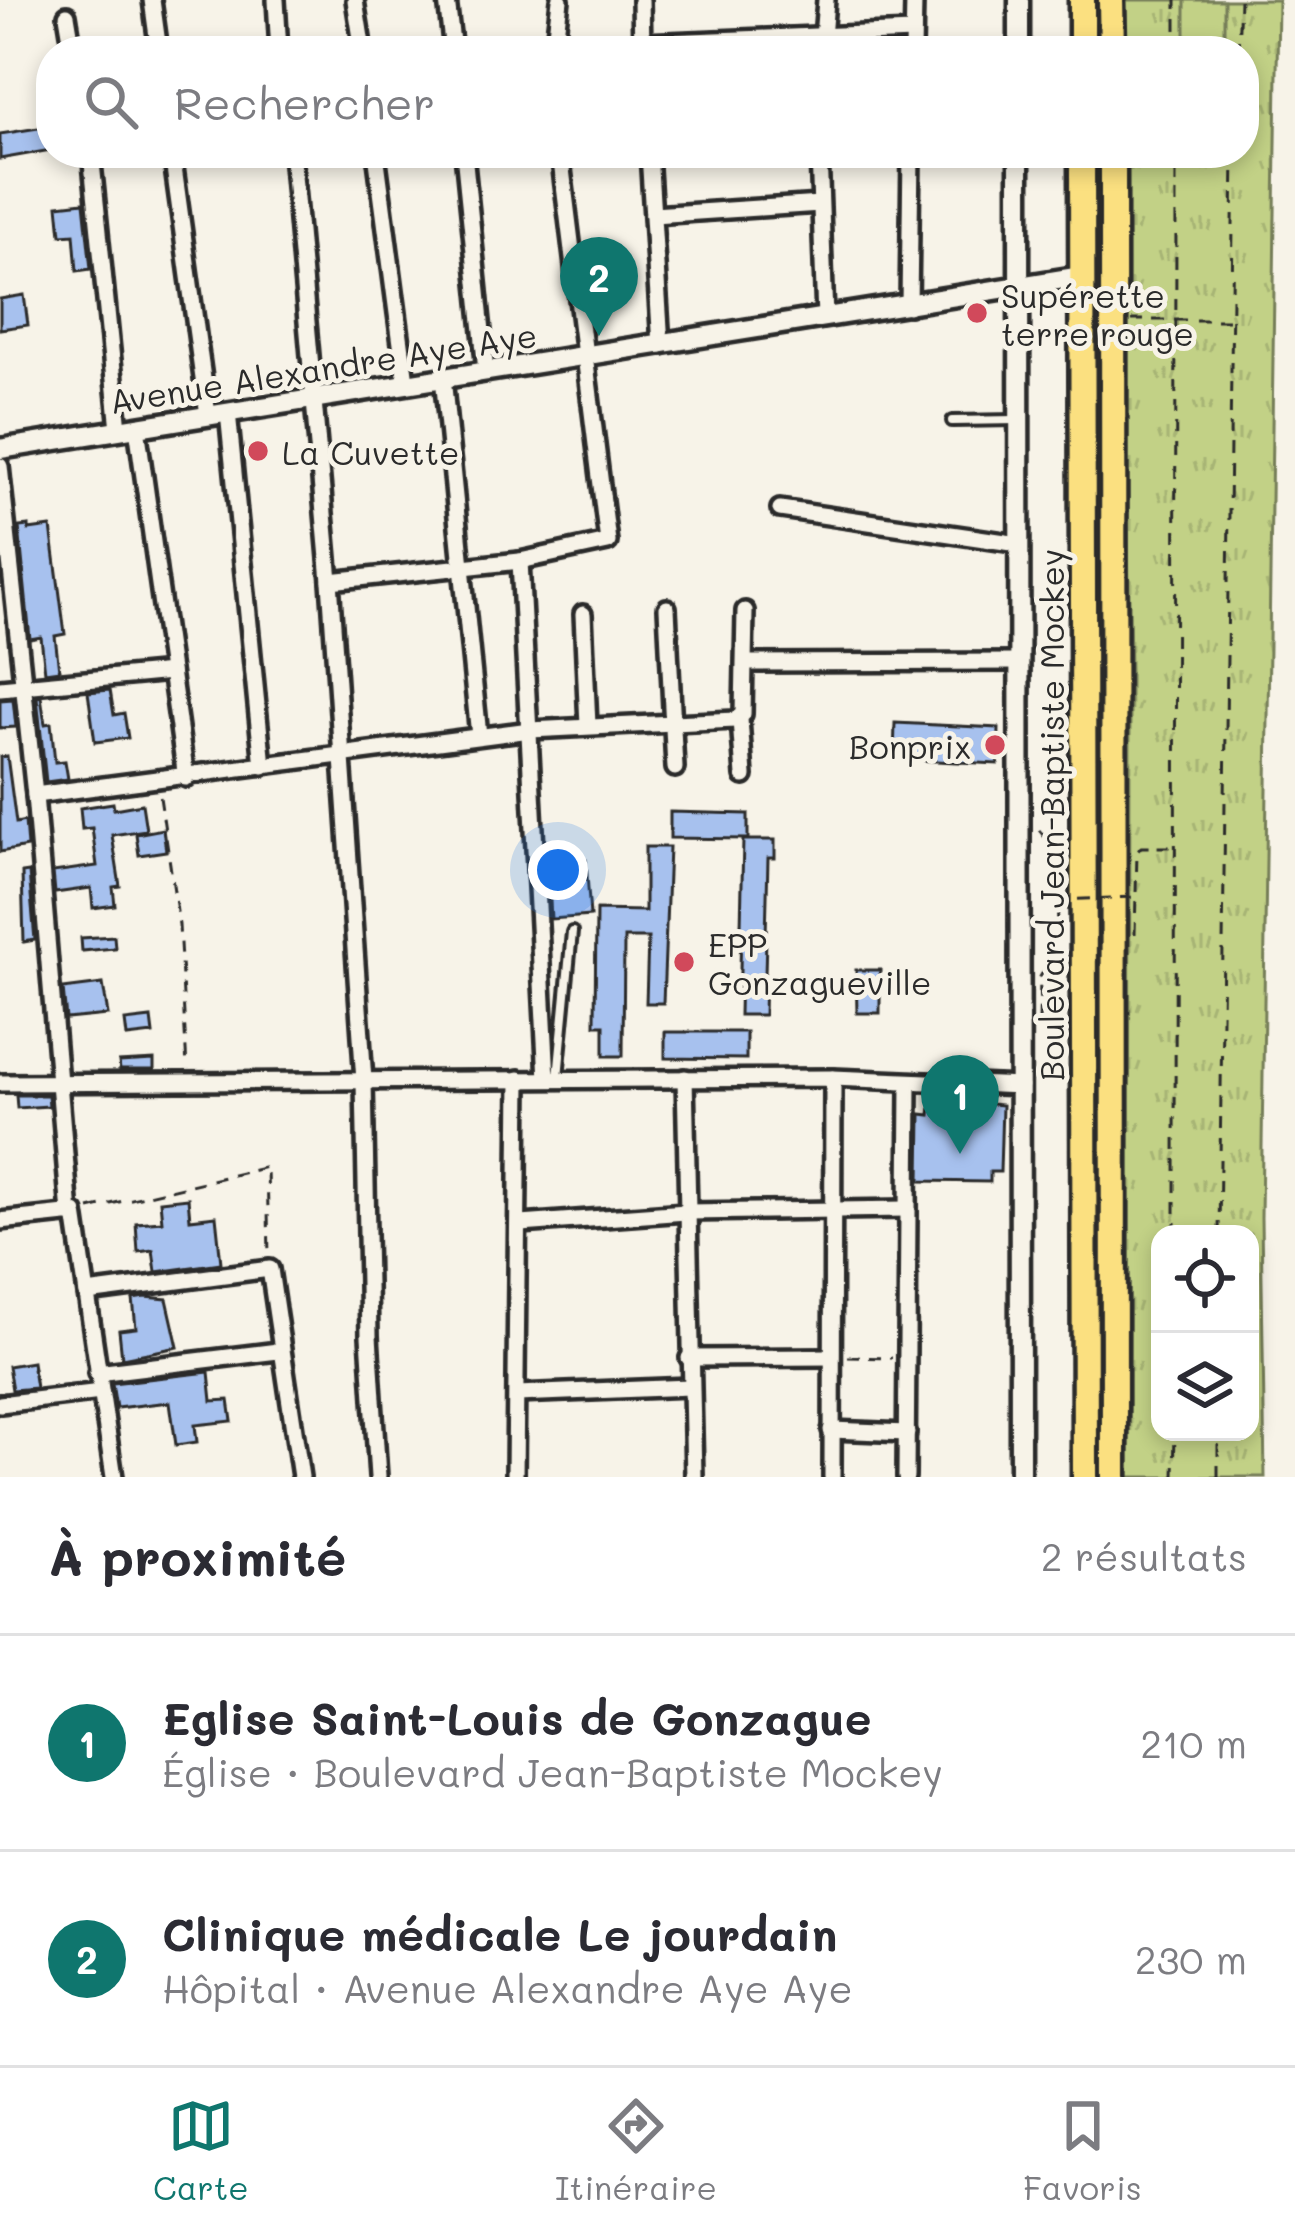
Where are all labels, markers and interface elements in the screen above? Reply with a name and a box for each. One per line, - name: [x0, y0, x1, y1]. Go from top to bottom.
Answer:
- search box: [36, 36, 1259, 168]
- icon: search: [78, 69, 144, 135]
- text: Rechercher: [174, 73, 435, 131]
- pin: 2: [560, 237, 638, 336]
- place label: Supérette terre rouge: [1001, 273, 1194, 354]
- marker: Supérette terre rouge: [964, 300, 990, 326]
- street label: Avenue Alexandre Aye Aye: [106, 312, 540, 423]
- place label: La Cuvette: [282, 430, 459, 473]
- marker: La Cuvette: [245, 438, 271, 464]
- street label: Boulevard Jean-Baptiste Mockey: [1029, 549, 1073, 1081]
- place label: Bonprix: [849, 724, 971, 767]
- marker: Bonprix: [982, 732, 1008, 758]
- your location: [528, 840, 588, 900]
- place label: EPP Gonzagueville: [708, 922, 931, 1003]
- marker: EPP Gonzagueville: [671, 949, 697, 975]
- pin: 1: [921, 1055, 999, 1154]
- map controls: [1151, 1225, 1259, 1441]
- button: locate: [1151, 1225, 1259, 1333]
- button: layers: [1151, 1333, 1259, 1441]
- text: À proximité: [48, 1522, 346, 1589]
- text: 2 résultats: [1041, 1530, 1247, 1581]
- text: Eglise Saint-Louis de Gonzague: [162, 1688, 872, 1746]
- text: 1: [78, 1717, 96, 1768]
- text: 210 m: [1140, 1717, 1247, 1768]
- text: Église · Boulevard Jean-Baptiste Mockey: [162, 1746, 943, 1797]
- text: Clinique médicale Le jourdain: [162, 1904, 837, 1962]
- text: 2: [76, 1933, 98, 1984]
- text: 230 m: [1135, 1933, 1247, 1984]
- text: Hôpital · Avenue Alexandre Aye Aye: [162, 1962, 853, 2013]
- tab: Carte: [153, 2093, 249, 2208]
- tab: Itinéraire: [555, 2093, 717, 2208]
- tab: Favoris: [1023, 2093, 1142, 2208]

